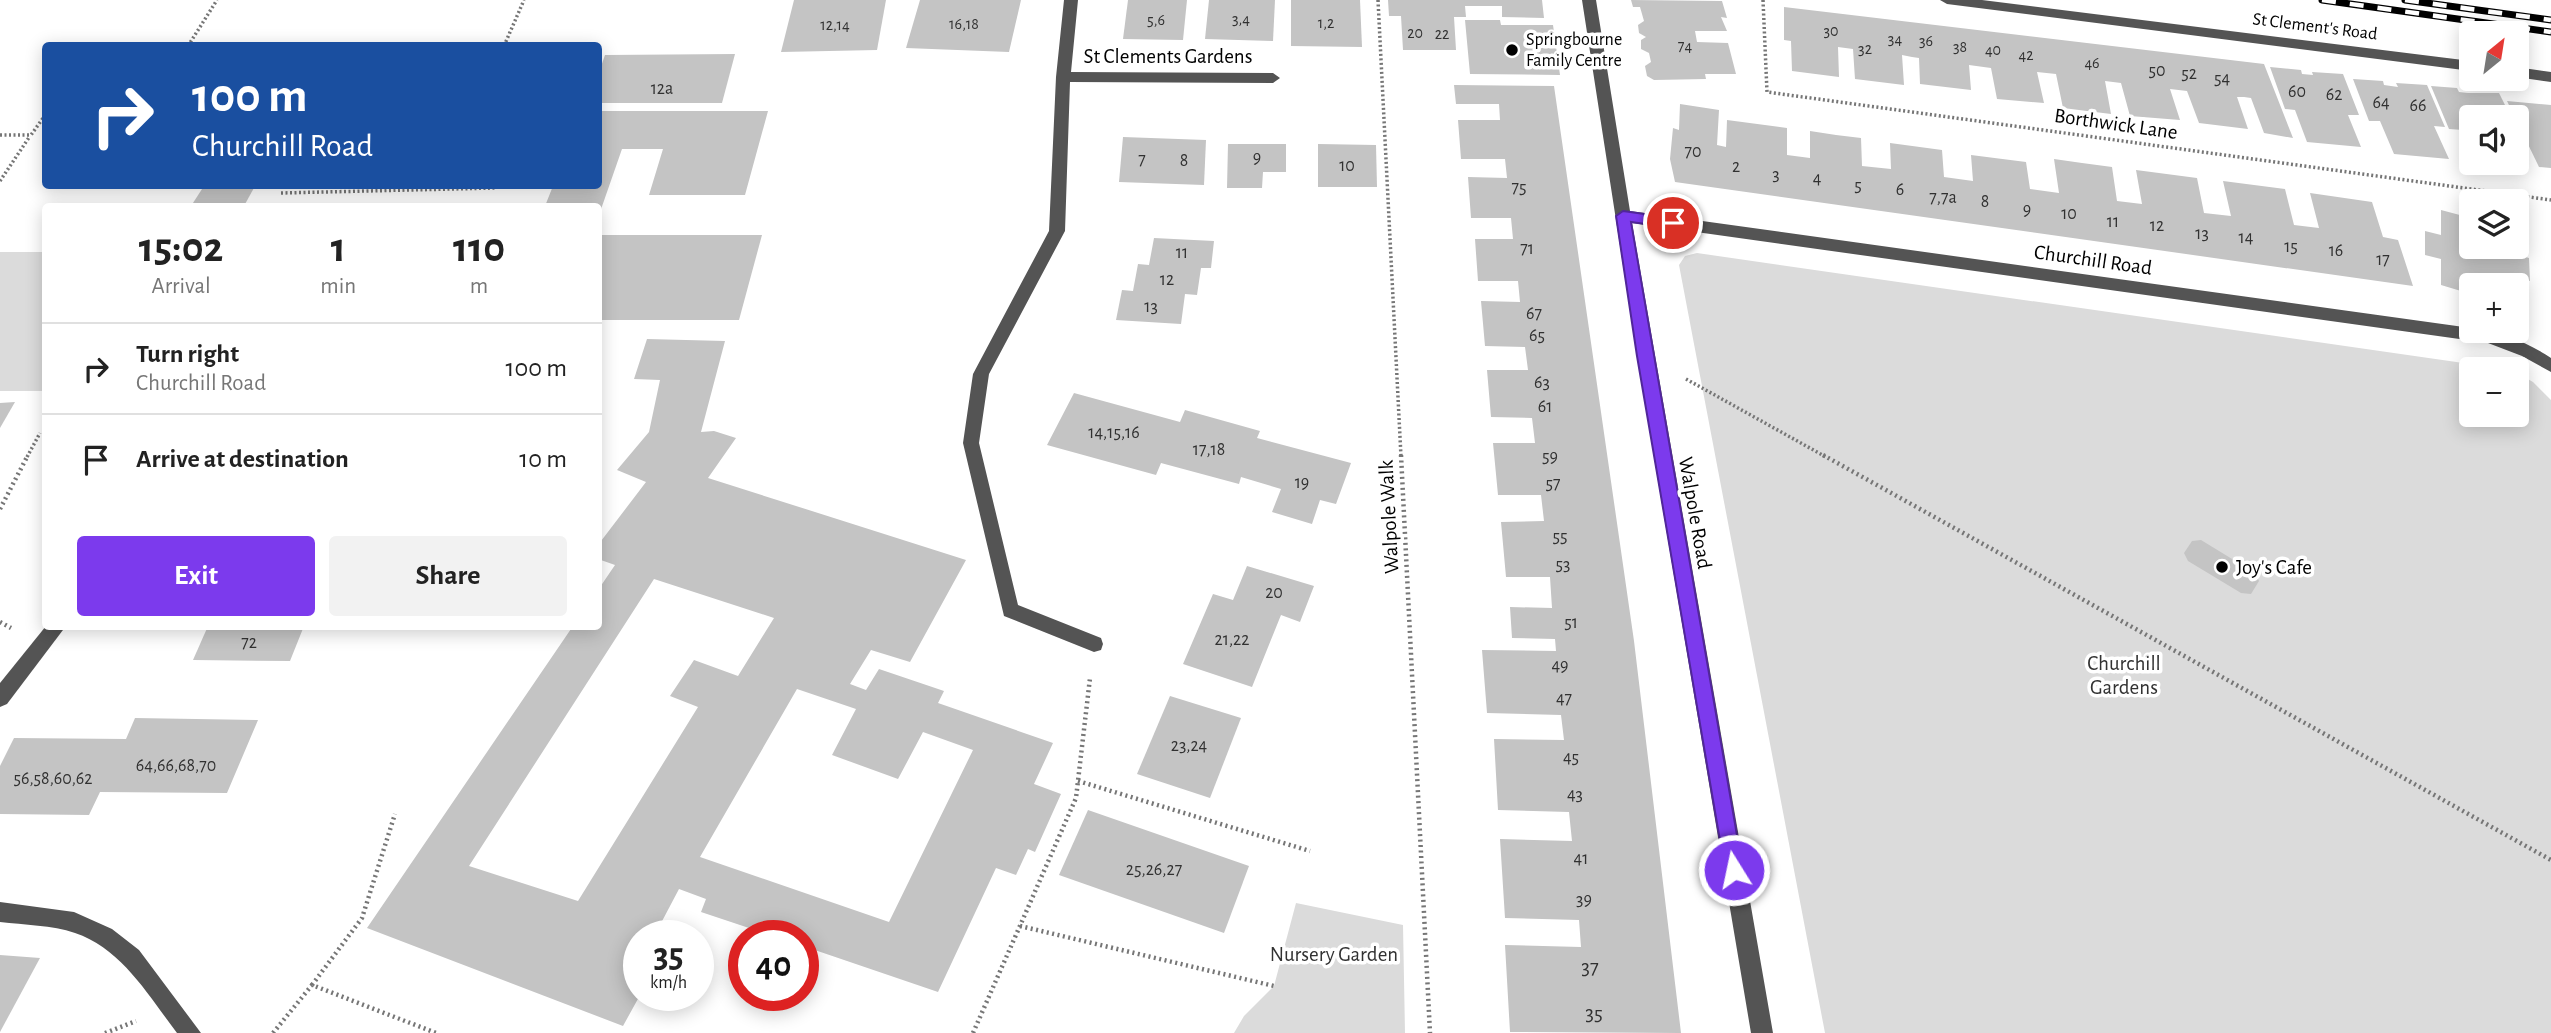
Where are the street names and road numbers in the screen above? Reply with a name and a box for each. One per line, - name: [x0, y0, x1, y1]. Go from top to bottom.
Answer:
- street label: St Clement's Road: [2251, 10, 2379, 44]
- street label: St Clements Gardens: [1084, 46, 1252, 67]
- street label: Borthwick Lane: [2053, 105, 2179, 143]
- street label: Churchill Road: [2033, 241, 2153, 279]
- street label: Walpole Road: [1675, 455, 1715, 571]
- street label: Walpole Walk: [1376, 459, 1402, 574]

